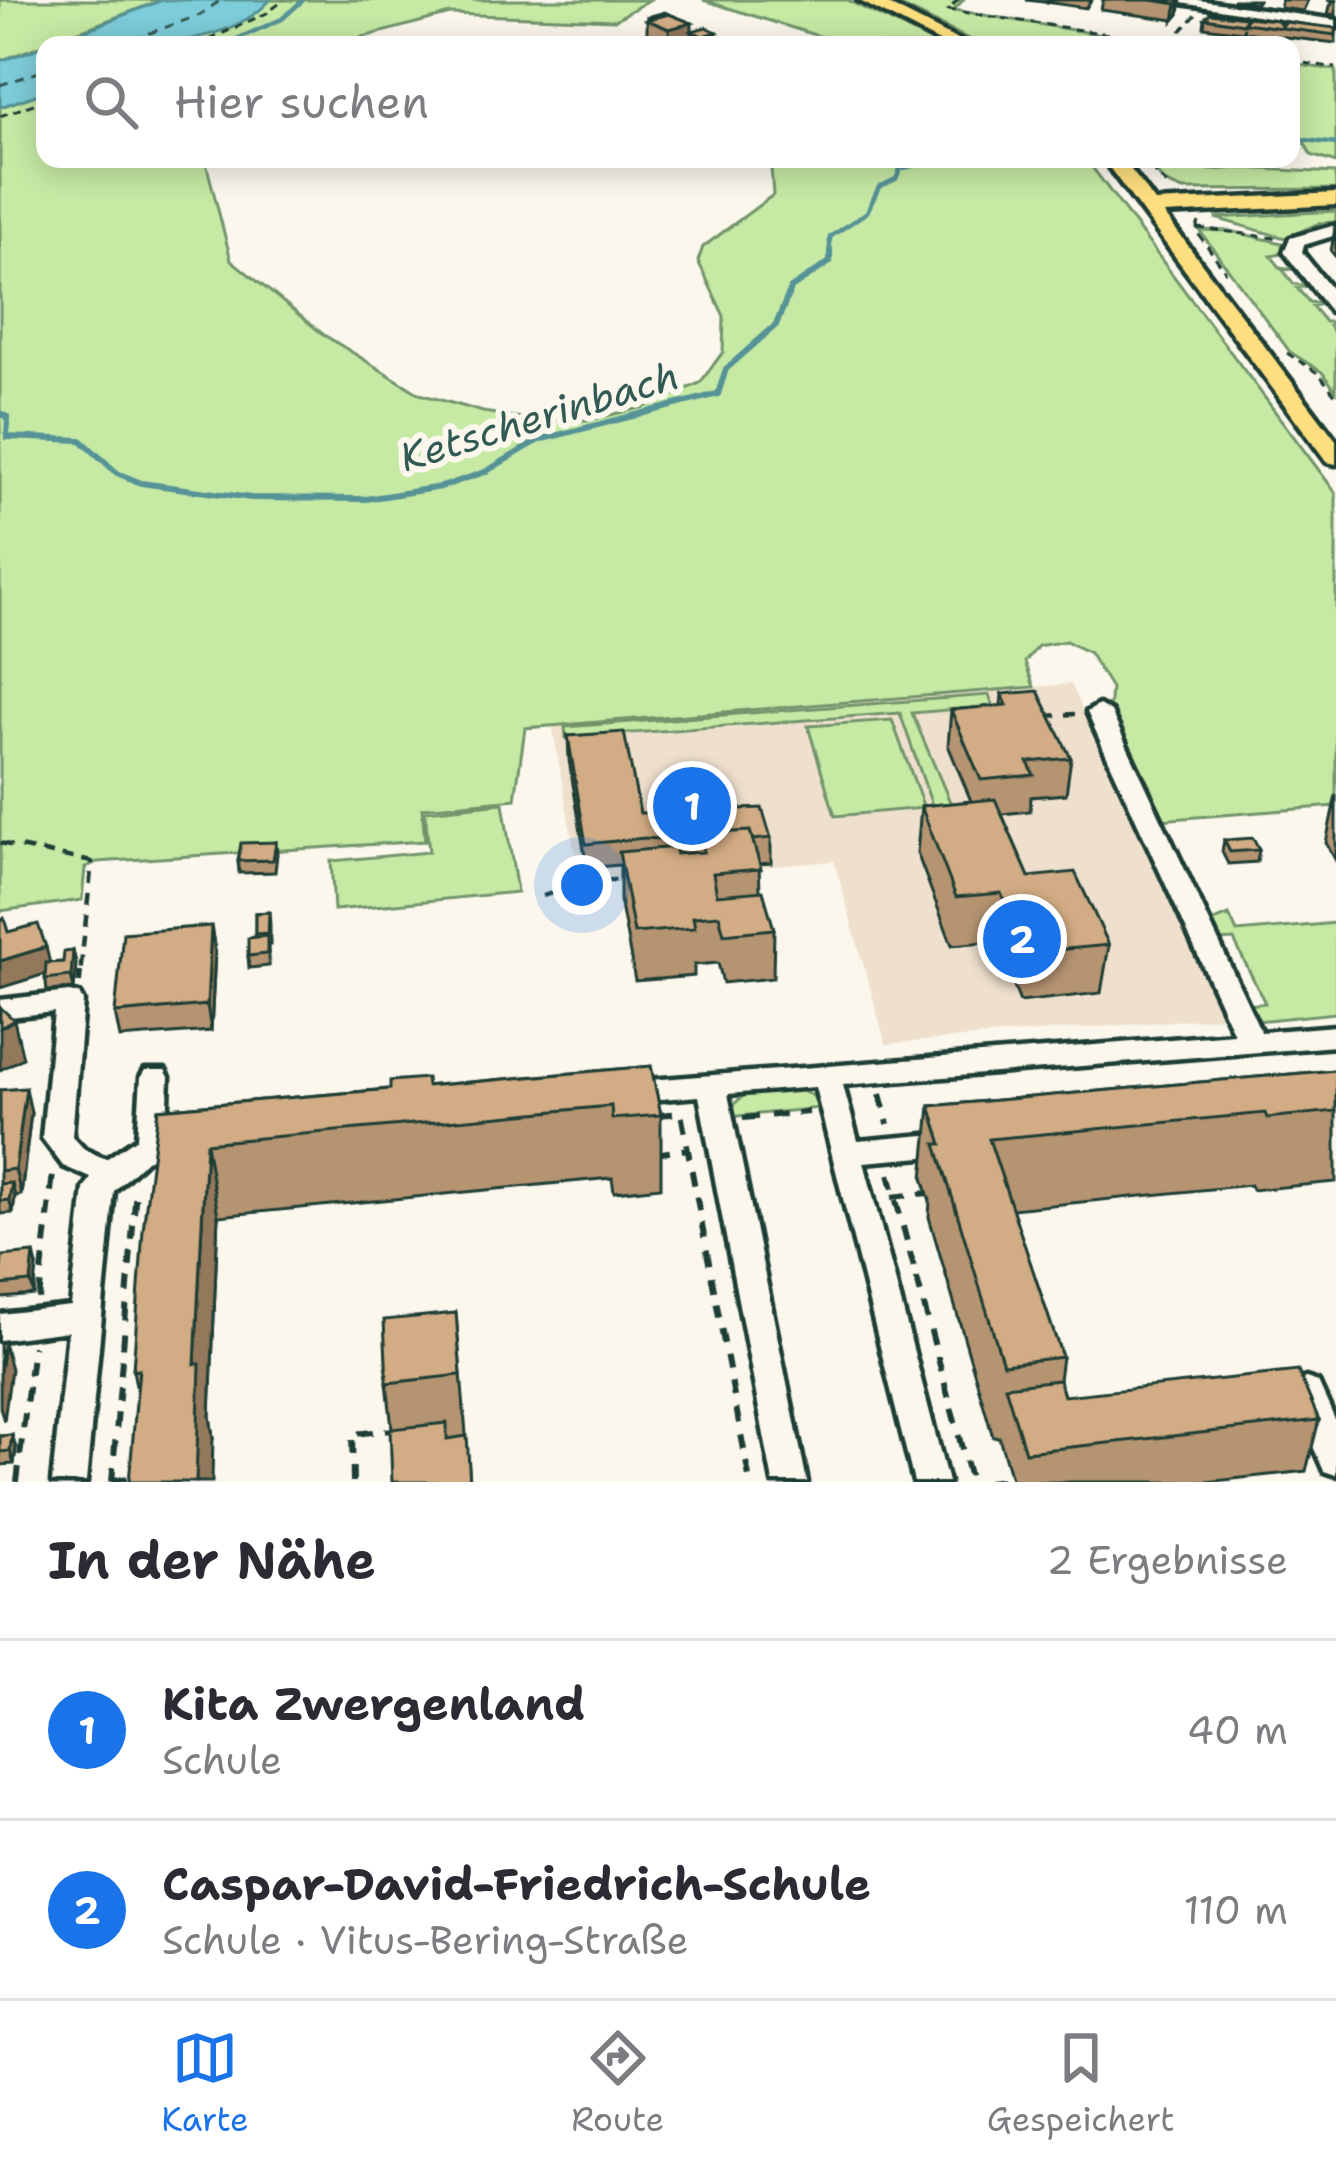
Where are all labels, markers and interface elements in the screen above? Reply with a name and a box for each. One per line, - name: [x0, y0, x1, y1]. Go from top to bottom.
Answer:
- search box: [36, 36, 1300, 168]
- icon: search: [78, 69, 144, 135]
- text: Hier suchen: [174, 72, 429, 132]
- water label: Ketscherinbach: [393, 349, 685, 483]
- pin: 1: [653, 761, 731, 851]
- your location: [552, 855, 612, 915]
- pin: 2: [983, 894, 1061, 984]
- text: In der Nähe: [48, 1526, 376, 1594]
- text: 2 Ergebnisse: [1047, 1534, 1288, 1586]
- text: Kita Zwergenland: [162, 1674, 585, 1734]
- text: 1: [78, 1704, 96, 1756]
- text: 40 m: [1187, 1704, 1288, 1756]
- text: Schule: [162, 1734, 282, 1786]
- text: Caspar-David-Friedrich-Schule: [162, 1854, 871, 1914]
- text: 2: [73, 1884, 101, 1936]
- text: 110 m: [1184, 1884, 1288, 1936]
- text: Schule · Vitus-Bering-Straße: [162, 1914, 689, 1966]
- tab: Karte: [161, 2025, 249, 2142]
- tab: Route: [571, 2025, 664, 2142]
- tab: Gespeichert: [987, 2025, 1175, 2142]

